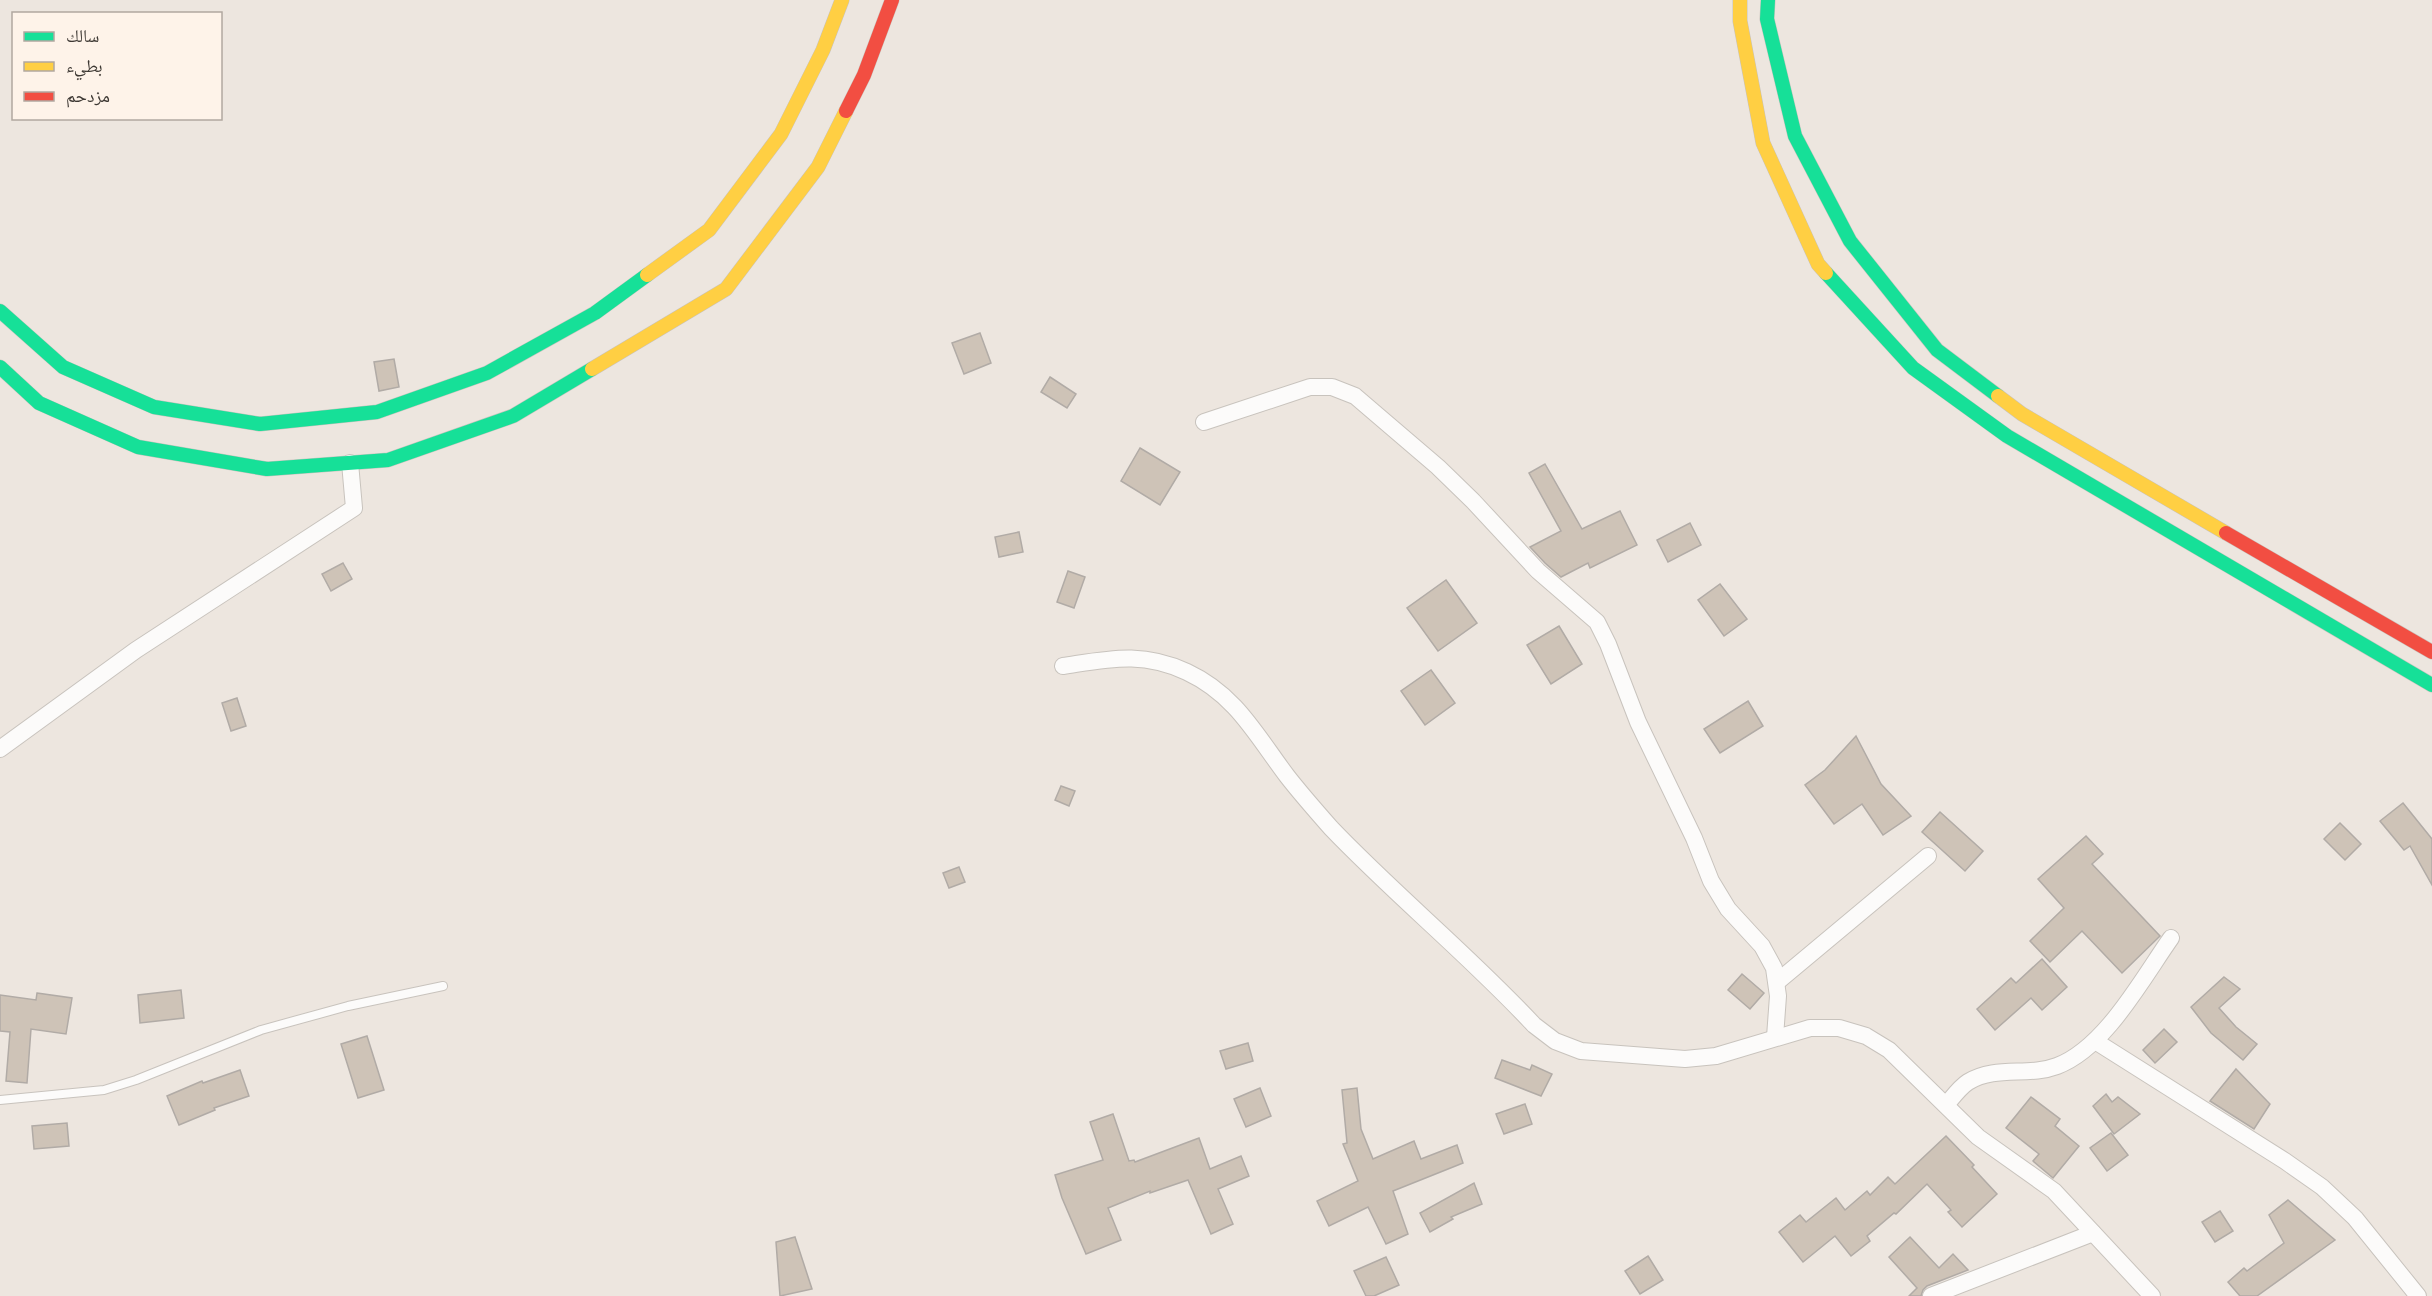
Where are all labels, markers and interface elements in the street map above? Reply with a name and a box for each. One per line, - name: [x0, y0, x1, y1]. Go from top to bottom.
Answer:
- legend: [12, 12, 222, 120]
- text: سالك: [66, 25, 99, 47]
- text: بطيء: [66, 55, 103, 81]
- text: مزدحم: [66, 85, 110, 108]

